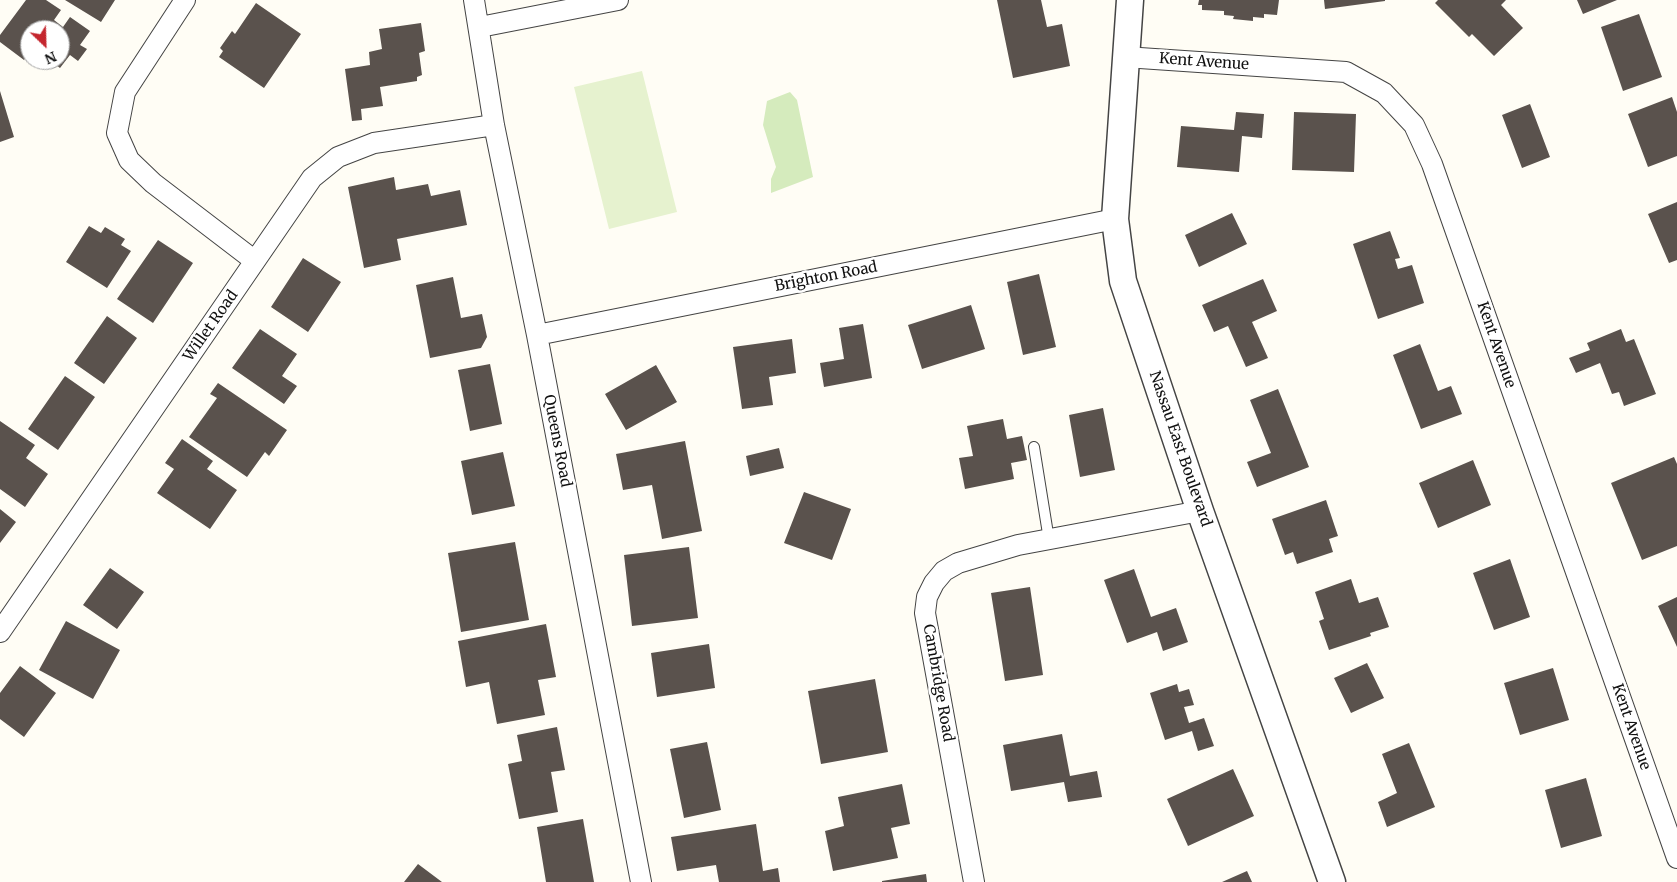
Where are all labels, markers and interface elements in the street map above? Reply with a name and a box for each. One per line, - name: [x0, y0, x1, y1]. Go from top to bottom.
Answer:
- north arrow: [20, 20, 70, 70]
- text: N: [42, 47, 59, 68]
- street label: Kent Avenue: [1158, 50, 1250, 74]
- street label: Brighton Road: [773, 258, 879, 296]
- street label: Willet Road: [180, 287, 242, 365]
- street label: Kent Avenue: [1473, 300, 1519, 390]
- street label: Nassau East Boulevard: [1145, 369, 1215, 529]
- street label: Queens Road: [539, 393, 575, 489]
- street label: Cambridge Road: [919, 623, 957, 743]
- street label: Kent Avenue: [1608, 682, 1654, 772]

